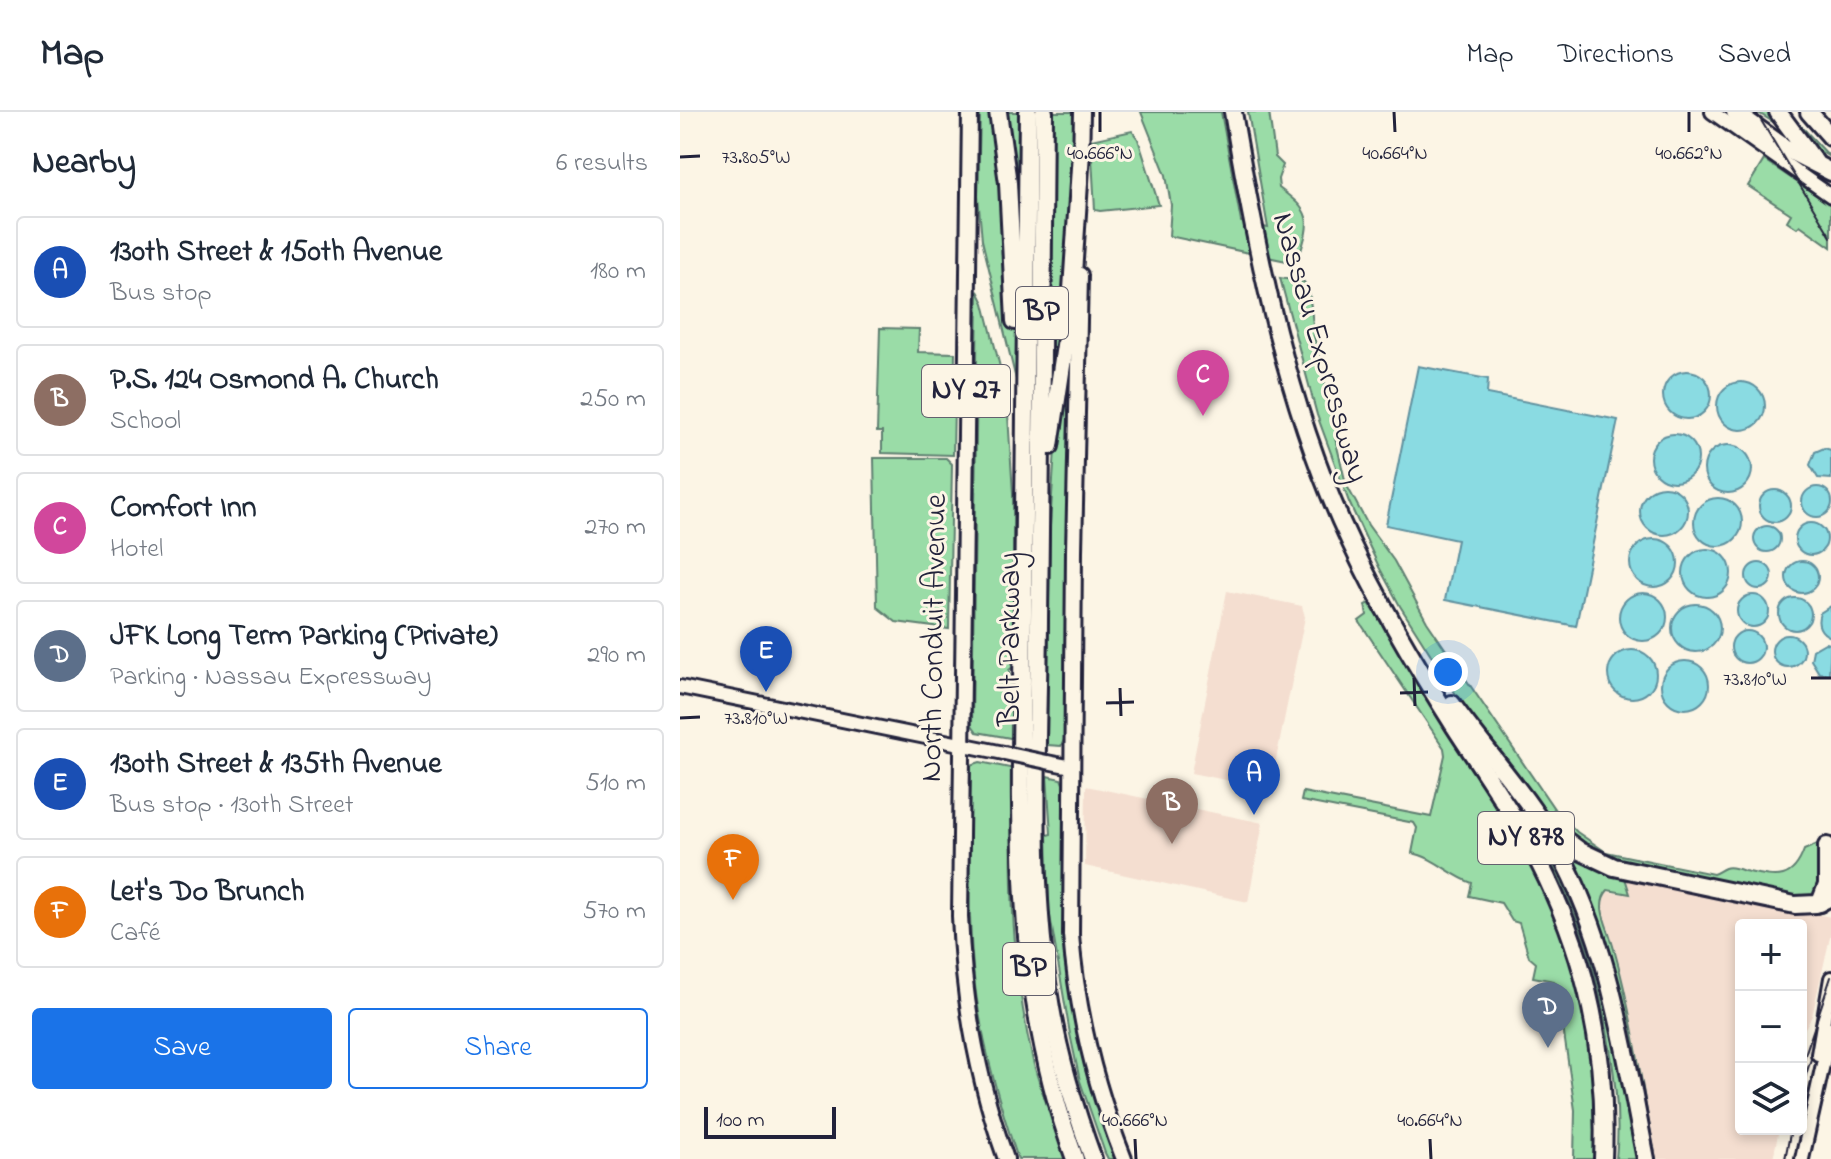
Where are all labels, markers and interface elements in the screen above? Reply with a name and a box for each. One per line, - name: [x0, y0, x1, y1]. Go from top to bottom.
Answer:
- text: Map: [40, 27, 104, 83]
- text: Map: [1466, 35, 1514, 76]
- text: Directions: [1558, 35, 1674, 76]
- text: Saved: [1718, 35, 1791, 76]
- text: Nearby: [32, 139, 136, 189]
- text: 40.666°N: [1067, 140, 1133, 169]
- text: 40.664°N: [1362, 140, 1428, 169]
- text: 40.662°N: [1655, 140, 1723, 169]
- text: 73.805°W: [721, 144, 791, 173]
- text: 6 results: [556, 145, 648, 183]
- street label: Nassau Expressway: [1258, 207, 1380, 489]
- text: 130th Street & 150th Avenue: [110, 231, 442, 275]
- text: A: [52, 253, 68, 291]
- text: 180 m: [590, 253, 646, 291]
- text: Bus stop: [110, 275, 212, 313]
- road number: BP: [1016, 287, 1068, 339]
- pin: C: [1177, 350, 1229, 416]
- text: P.S. 124 Osmond A. Church: [110, 359, 439, 403]
- road number: NY 27: [922, 365, 1010, 417]
- text: B: [51, 381, 69, 419]
- text: 250 m: [580, 381, 646, 419]
- text: School: [110, 403, 181, 441]
- text: Comfort Inn: [110, 487, 257, 531]
- street label: North Conduit Avenue: [909, 493, 961, 783]
- text: C: [53, 509, 67, 547]
- text: 270 m: [584, 509, 646, 547]
- text: Hotel: [110, 531, 163, 569]
- street label: Belt Parkway: [988, 552, 1035, 727]
- text: JFK Long Term Parking (Private): [110, 615, 498, 659]
- pin: E: [740, 626, 792, 692]
- text: D: [50, 637, 70, 675]
- text: 290 m: [587, 637, 646, 675]
- your location: [1428, 652, 1468, 692]
- text: Parking · Nassau Expressway: [110, 659, 431, 697]
- text: 73.810°W: [1723, 666, 1787, 695]
- text: 73.810°W: [724, 705, 788, 734]
- text: 130th Street & 135th Avenue: [110, 743, 442, 787]
- pin: A: [1228, 749, 1280, 815]
- text: E: [52, 765, 68, 803]
- text: 510 m: [585, 765, 646, 803]
- pin: B: [1146, 778, 1198, 844]
- text: Bus stop · 130th Street: [110, 787, 354, 825]
- road number: NY 878: [1478, 812, 1574, 864]
- pin: F: [707, 834, 759, 900]
- text: Let's Do Brunch: [110, 871, 305, 915]
- text: F: [52, 893, 68, 931]
- text: 570 m: [583, 893, 646, 931]
- text: Café: [110, 915, 160, 953]
- map controls: [1735, 919, 1807, 1135]
- button: +: [1735, 919, 1807, 991]
- road number: BP: [1003, 943, 1055, 995]
- pin: D: [1522, 982, 1574, 1048]
- button: −: [1735, 991, 1807, 1063]
- button: Save: [32, 1008, 332, 1089]
- button: Share: [348, 1008, 648, 1089]
- button: layers: [1735, 1063, 1807, 1135]
- scale bar: [704, 1103, 836, 1139]
- text: 100 m: [716, 1105, 765, 1137]
- text: 40.666°N: [1102, 1107, 1168, 1136]
- text: 40.664°N: [1397, 1107, 1463, 1136]

